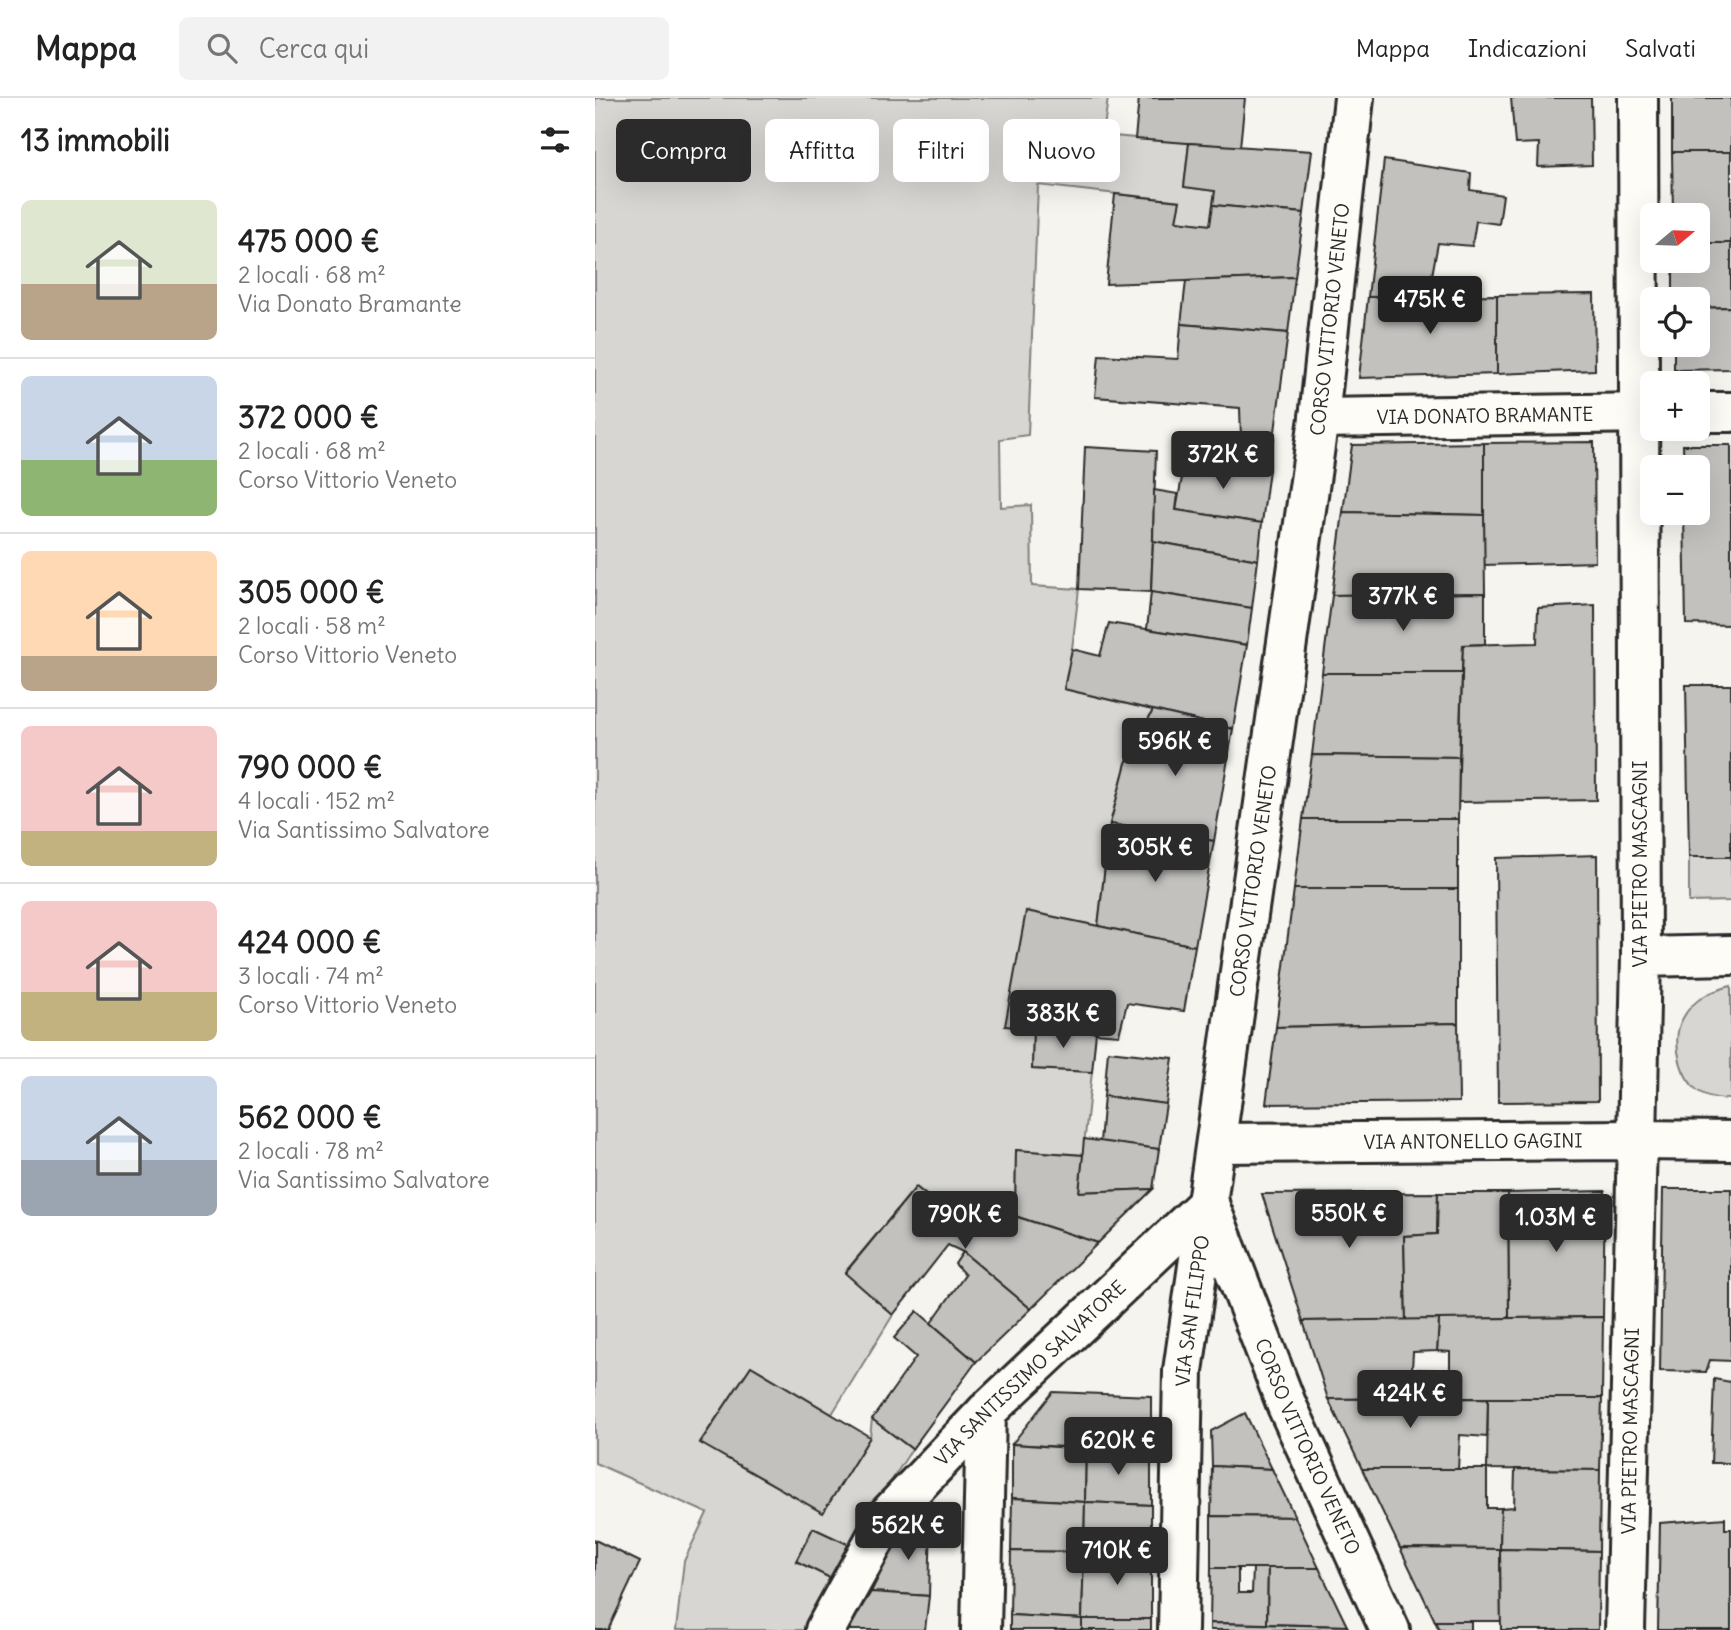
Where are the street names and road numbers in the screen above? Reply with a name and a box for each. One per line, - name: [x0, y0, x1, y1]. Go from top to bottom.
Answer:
- street label: CORSO VITTORIO VENETO: [1305, 202, 1354, 437]
- street label: VIA DONATO BRAMANTE: [1376, 402, 1594, 429]
- street label: VIA PIETRO MASCAGNI: [1628, 761, 1652, 967]
- street label: CORSO VITTORIO VENETO: [1225, 764, 1281, 998]
- street label: VIA ANTONELLO GAGINI: [1363, 1128, 1583, 1154]
- street label: VIA SAN FILIPPO: [1171, 1233, 1214, 1387]
- street label: VIA SANTISSIMO SALVATORE: [929, 1275, 1131, 1471]
- street label: VIA PIETRO MASCAGNI: [1616, 1327, 1644, 1535]
- street label: CORSO VITTORIO VENETO: [1250, 1335, 1366, 1559]

